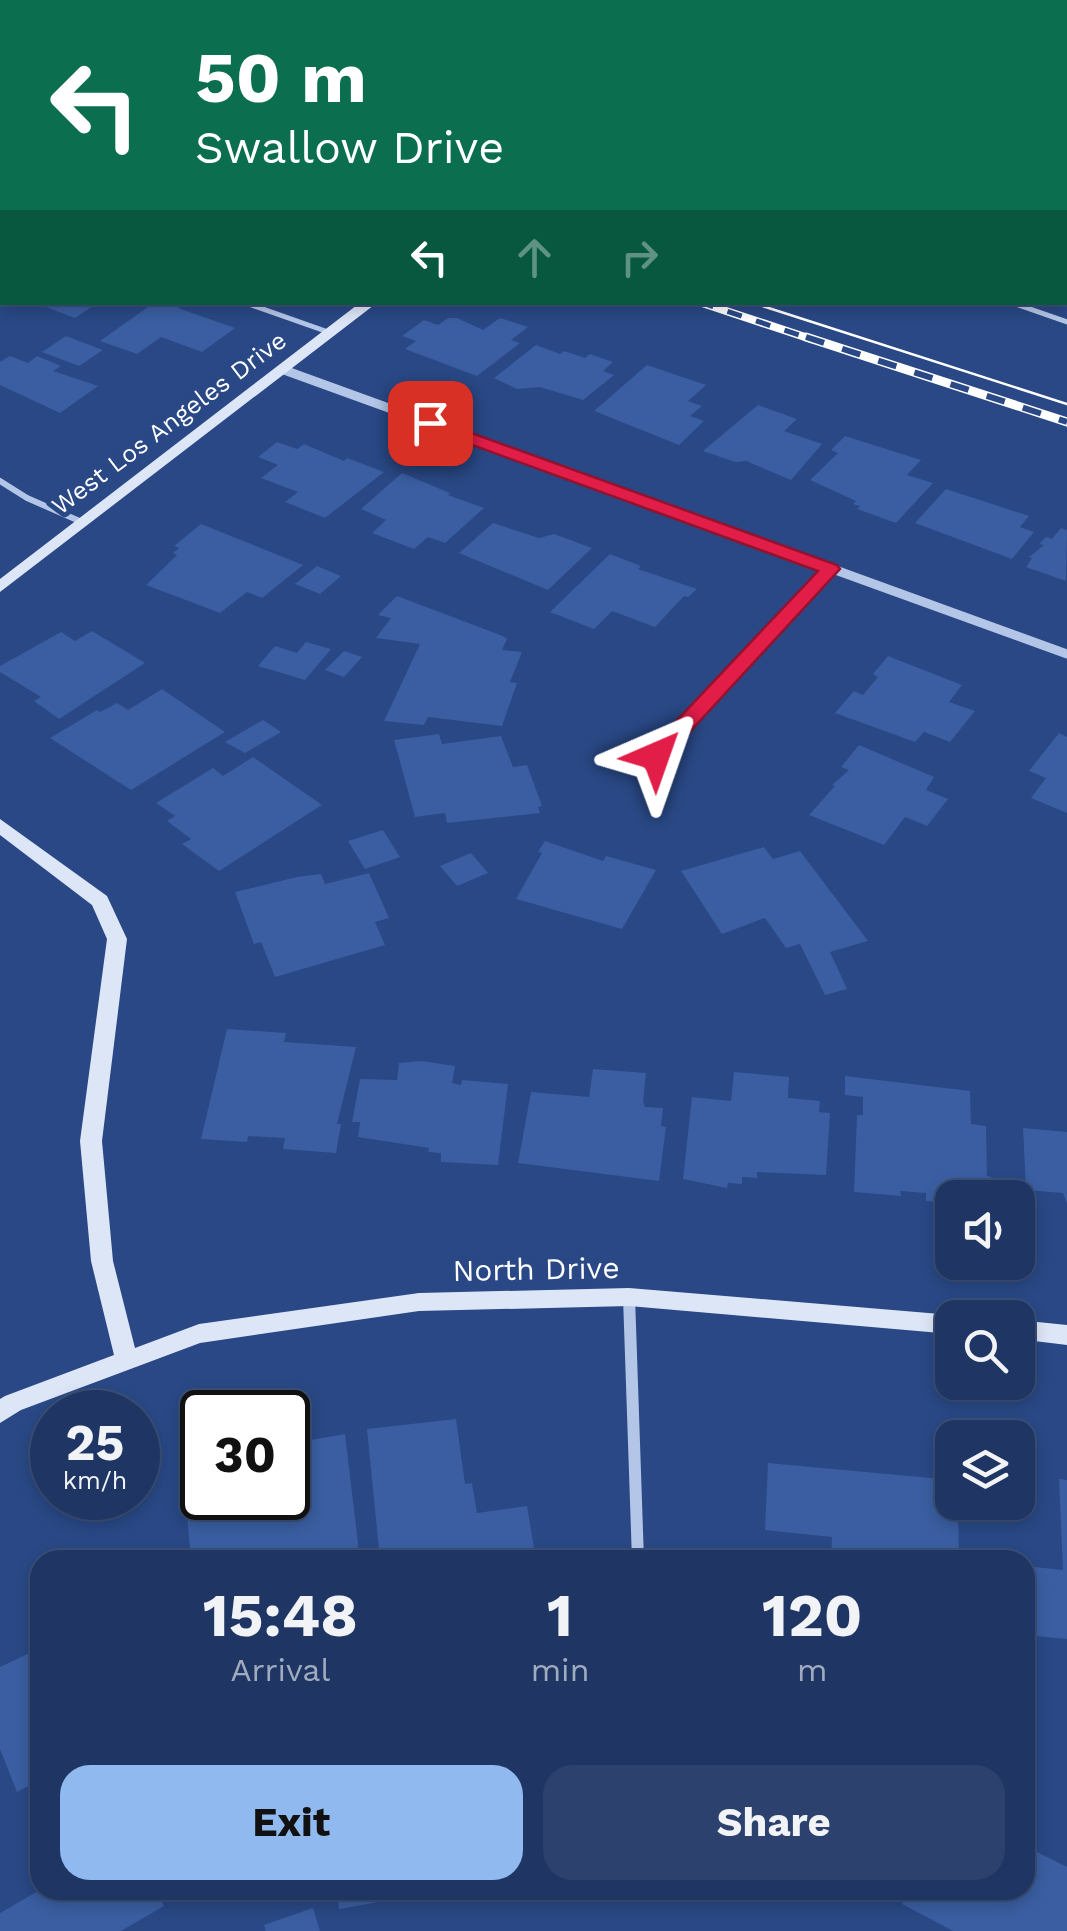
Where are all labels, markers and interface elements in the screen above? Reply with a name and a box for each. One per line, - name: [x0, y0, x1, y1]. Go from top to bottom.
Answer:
- text: 50 m: [195, 37, 367, 119]
- icon: left: [30, 40, 160, 170]
- text: Swallow Drive: [195, 121, 504, 174]
- icon: left: [402, 230, 457, 285]
- icon: ahead: [507, 230, 562, 285]
- icon: right: [612, 230, 667, 285]
- street label: West Los Angeles Drive: [46, 325, 292, 521]
- pin: [388, 381, 473, 466]
- icon: arrive: [403, 396, 458, 451]
- position arrow: [604, 704, 708, 808]
- map controls: [935, 1180, 1035, 1520]
- button: sound: [935, 1180, 1035, 1280]
- street label: North Drive: [452, 1250, 620, 1288]
- button: search: [935, 1300, 1035, 1400]
- speed limit sign: 30: [180, 1390, 310, 1520]
- text: 25: [66, 1413, 124, 1472]
- button: layers: [935, 1420, 1035, 1520]
- text: km/h: [63, 1466, 127, 1495]
- text: 15:48: [203, 1580, 358, 1651]
- text: 1: [547, 1580, 573, 1651]
- text: 120: [762, 1580, 862, 1651]
- text: Arrival: [230, 1651, 330, 1689]
- text: min: [531, 1651, 589, 1689]
- text: m: [797, 1651, 827, 1689]
- button: Exit: [60, 1765, 523, 1880]
- button: Share: [543, 1765, 1005, 1880]

